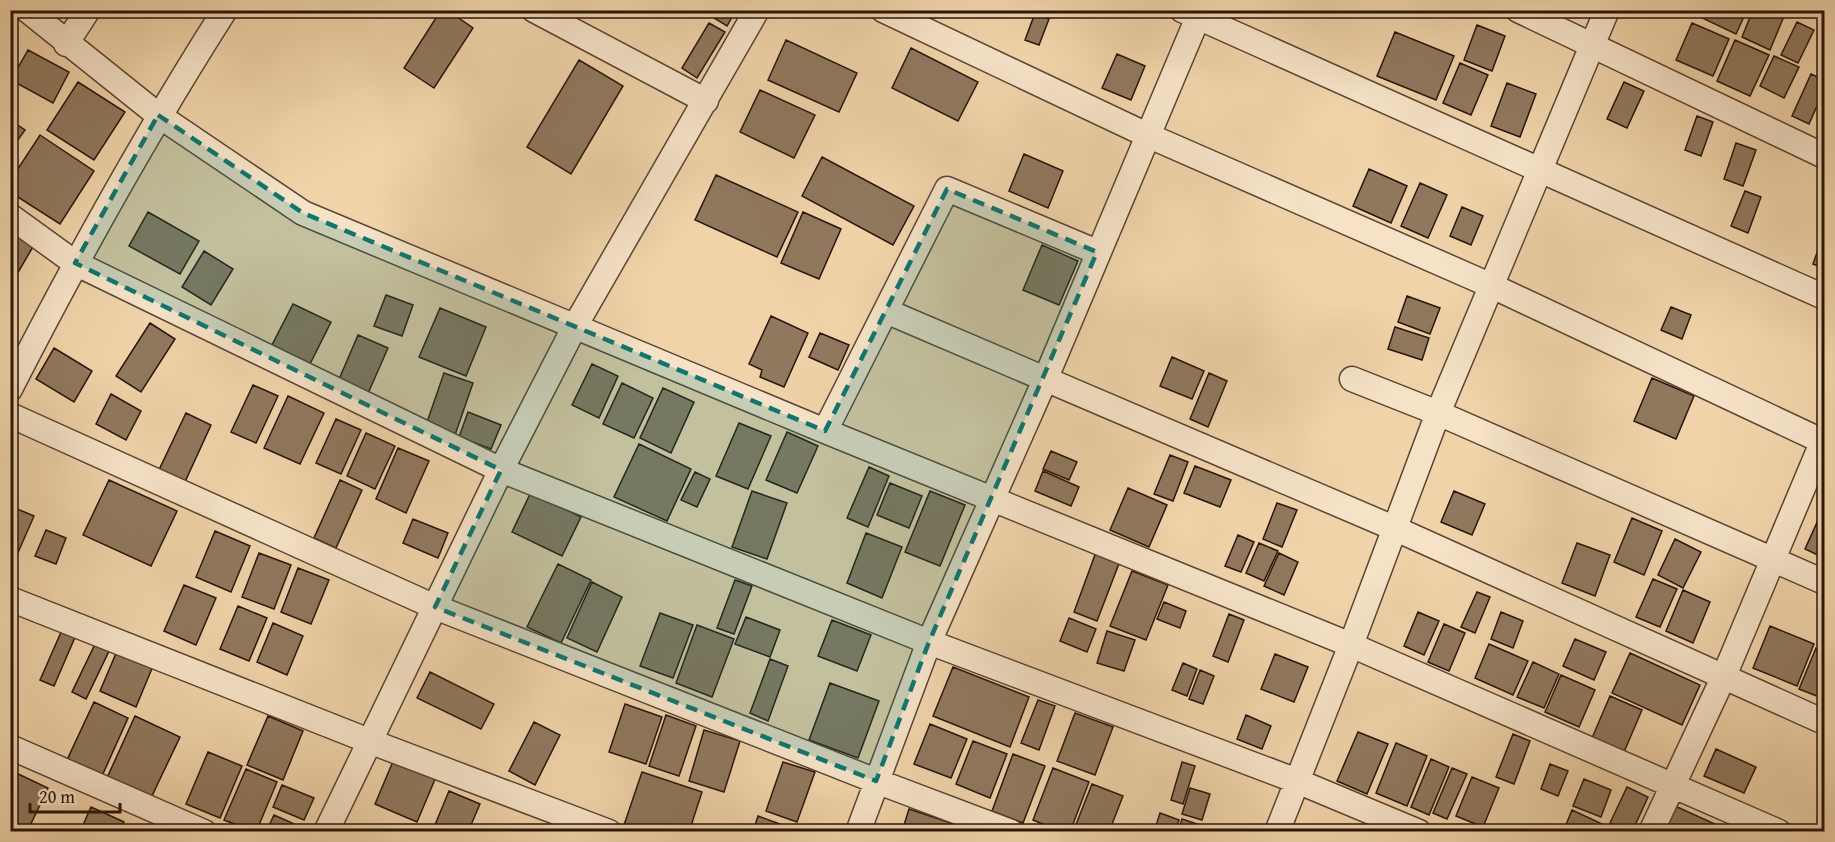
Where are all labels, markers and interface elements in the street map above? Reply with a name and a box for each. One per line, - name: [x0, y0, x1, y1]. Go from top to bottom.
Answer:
- scale bar: [30, 776, 120, 814]
- text: 20 m: [39, 783, 75, 810]

